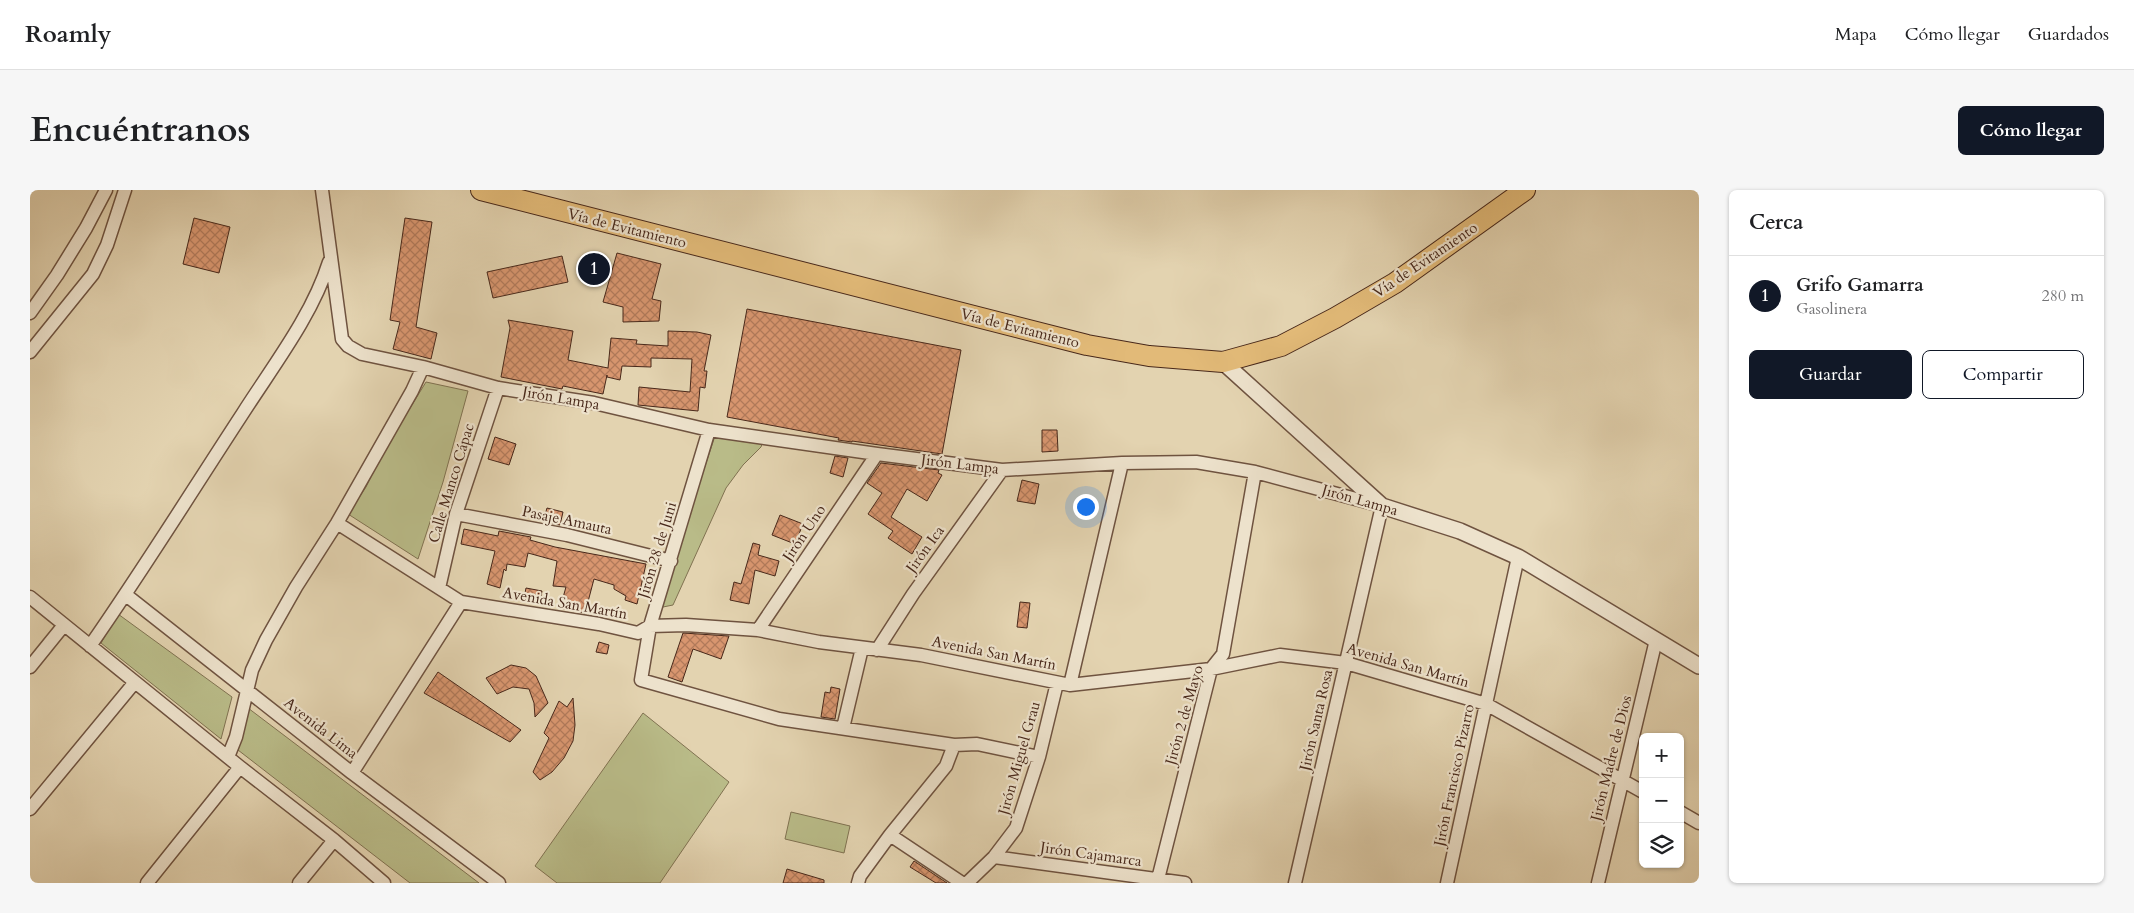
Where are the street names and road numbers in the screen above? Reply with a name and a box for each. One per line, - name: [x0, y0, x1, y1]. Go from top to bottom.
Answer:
- street label: Vía de Evitamiento: [565, 204, 689, 252]
- street label: Vía de Evitamiento: [1369, 218, 1481, 302]
- street label: Vía de Evitamiento: [958, 304, 1082, 352]
- street label: Jirón Lampa: [519, 381, 602, 415]
- street label: Calle Manco Cápac: [423, 421, 479, 545]
- street label: Jirón Lampa: [918, 449, 1001, 479]
- street label: Jirón Lampa: [1318, 479, 1401, 521]
- street label: Jirón 28 de Juni: [632, 499, 681, 603]
- street label: Pasaje Amauta: [520, 501, 614, 539]
- street label: Jirón Uno: [777, 501, 830, 567]
- street label: Jirón Ica: [900, 521, 949, 578]
- street label: Avenida San Martín: [501, 582, 629, 624]
- street label: Avenida San Martín: [930, 631, 1058, 675]
- street label: Avenida San Martín: [1344, 638, 1472, 692]
- street label: Jirón 2 de Mayo: [1160, 663, 1208, 769]
- street label: Jirón Santa Rosa: [1294, 667, 1337, 774]
- street label: Avenida Lima: [280, 693, 363, 764]
- street label: Jirón Madre de Dios: [1585, 693, 1636, 825]
- street label: Jirón Miguel Grau: [993, 699, 1045, 819]
- street label: Jirón Francisco Pizarro: [1429, 702, 1479, 850]
- street label: Jirón Cajamarca: [1037, 837, 1143, 871]

